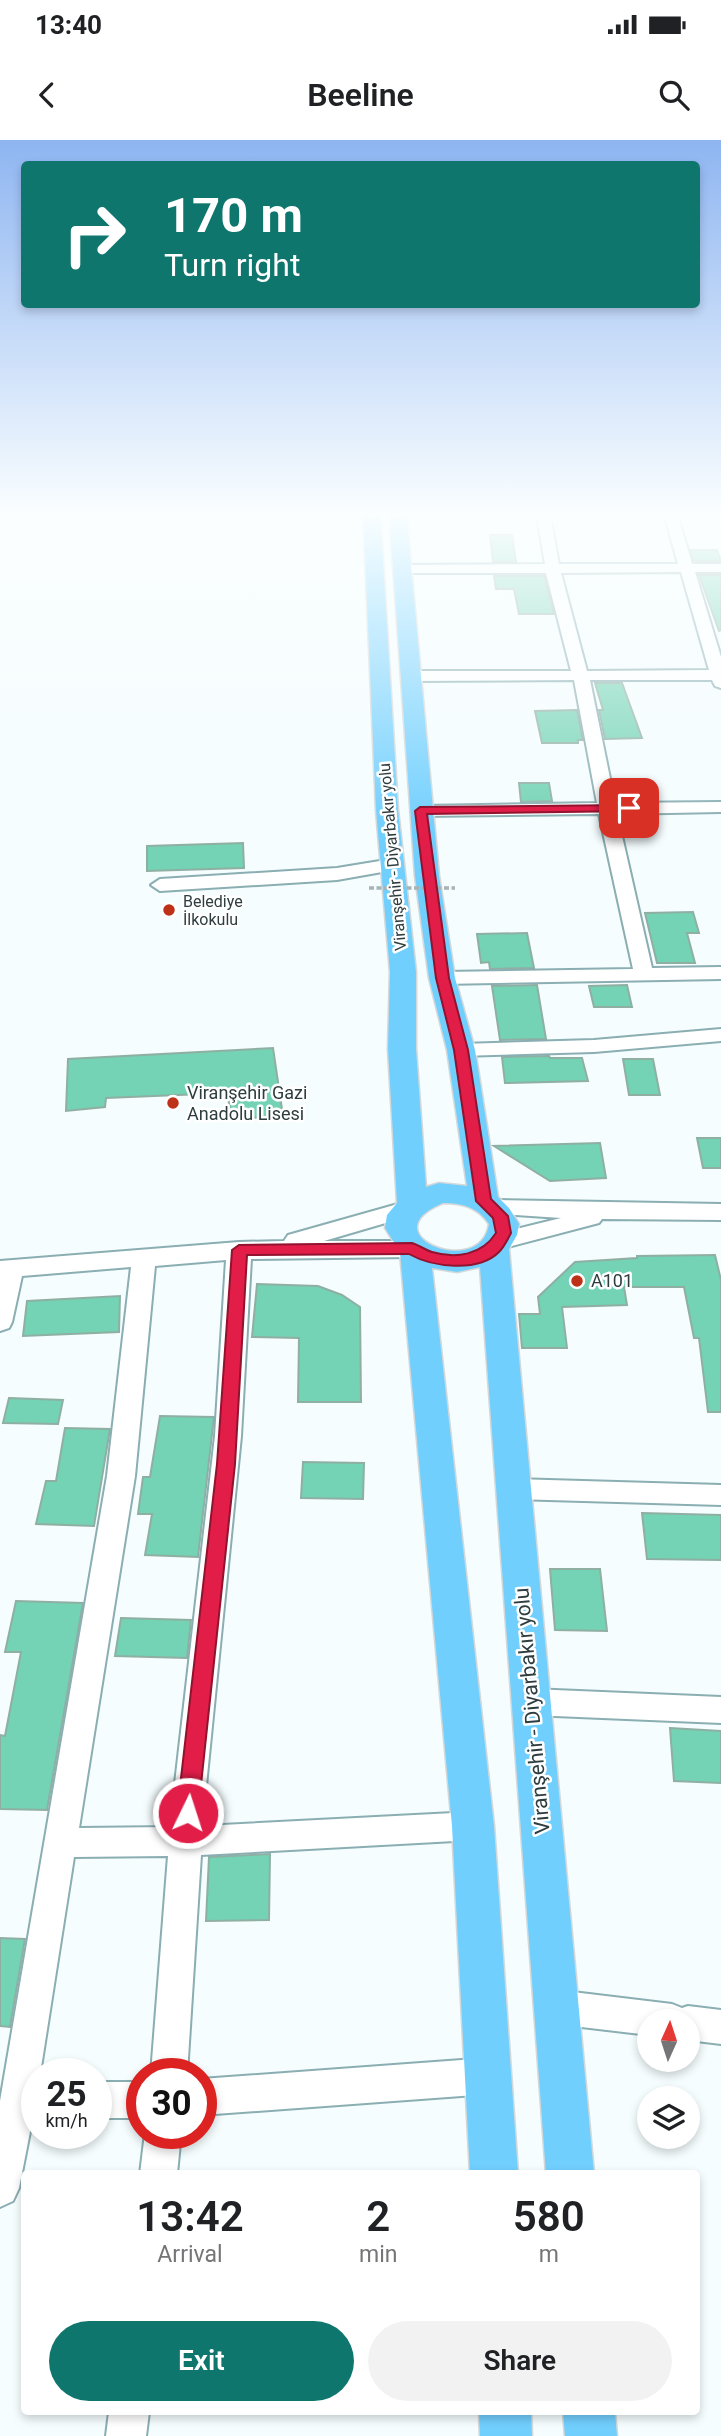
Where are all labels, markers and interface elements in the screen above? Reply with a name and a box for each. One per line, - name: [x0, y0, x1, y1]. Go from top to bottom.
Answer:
- text: 13:40: [35, 10, 102, 40]
- icon: back: [28, 76, 66, 114]
- text: Beeline: [307, 76, 414, 114]
- icon: search: [655, 76, 693, 114]
- text: 170 m: [164, 187, 303, 244]
- icon: right: [49, 189, 140, 280]
- text: Turn right: [164, 246, 300, 284]
- street label: Viranşehir - Diyarbakır yolu: [375, 762, 410, 952]
- pin: [599, 778, 659, 838]
- icon: arrive: [610, 789, 648, 827]
- place label: Belediye İlkokulu: [183, 892, 243, 929]
- marker: Belediye İlkokulu: [161, 902, 177, 918]
- place label: Viranşehir Gazi Anadolu Lisesi: [187, 1082, 307, 1124]
- marker: Viranşehir Gazi Anadolu Lisesi: [165, 1095, 181, 1111]
- place label: A101: [591, 1270, 633, 1291]
- marker: A101: [569, 1273, 585, 1289]
- street label: Viranşehir - Diyarbakır yolu: [509, 1587, 555, 1835]
- position arrow: [151, 1776, 225, 1850]
- north arrow: [637, 2009, 700, 2072]
- map controls: [637, 2009, 700, 2149]
- speed limit sign: 30: [126, 2058, 217, 2149]
- text: 25: [46, 2074, 87, 2115]
- button: layers: [637, 2086, 700, 2149]
- text: km/h: [45, 2110, 88, 2131]
- text: 13:42: [136, 2192, 244, 2241]
- text: 2: [366, 2192, 390, 2241]
- text: 580: [513, 2192, 585, 2241]
- text: Arrival: [157, 2241, 223, 2268]
- text: min: [359, 2241, 397, 2268]
- text: m: [539, 2241, 559, 2268]
- button: Exit: [49, 2321, 354, 2401]
- button: Share: [368, 2321, 672, 2401]

